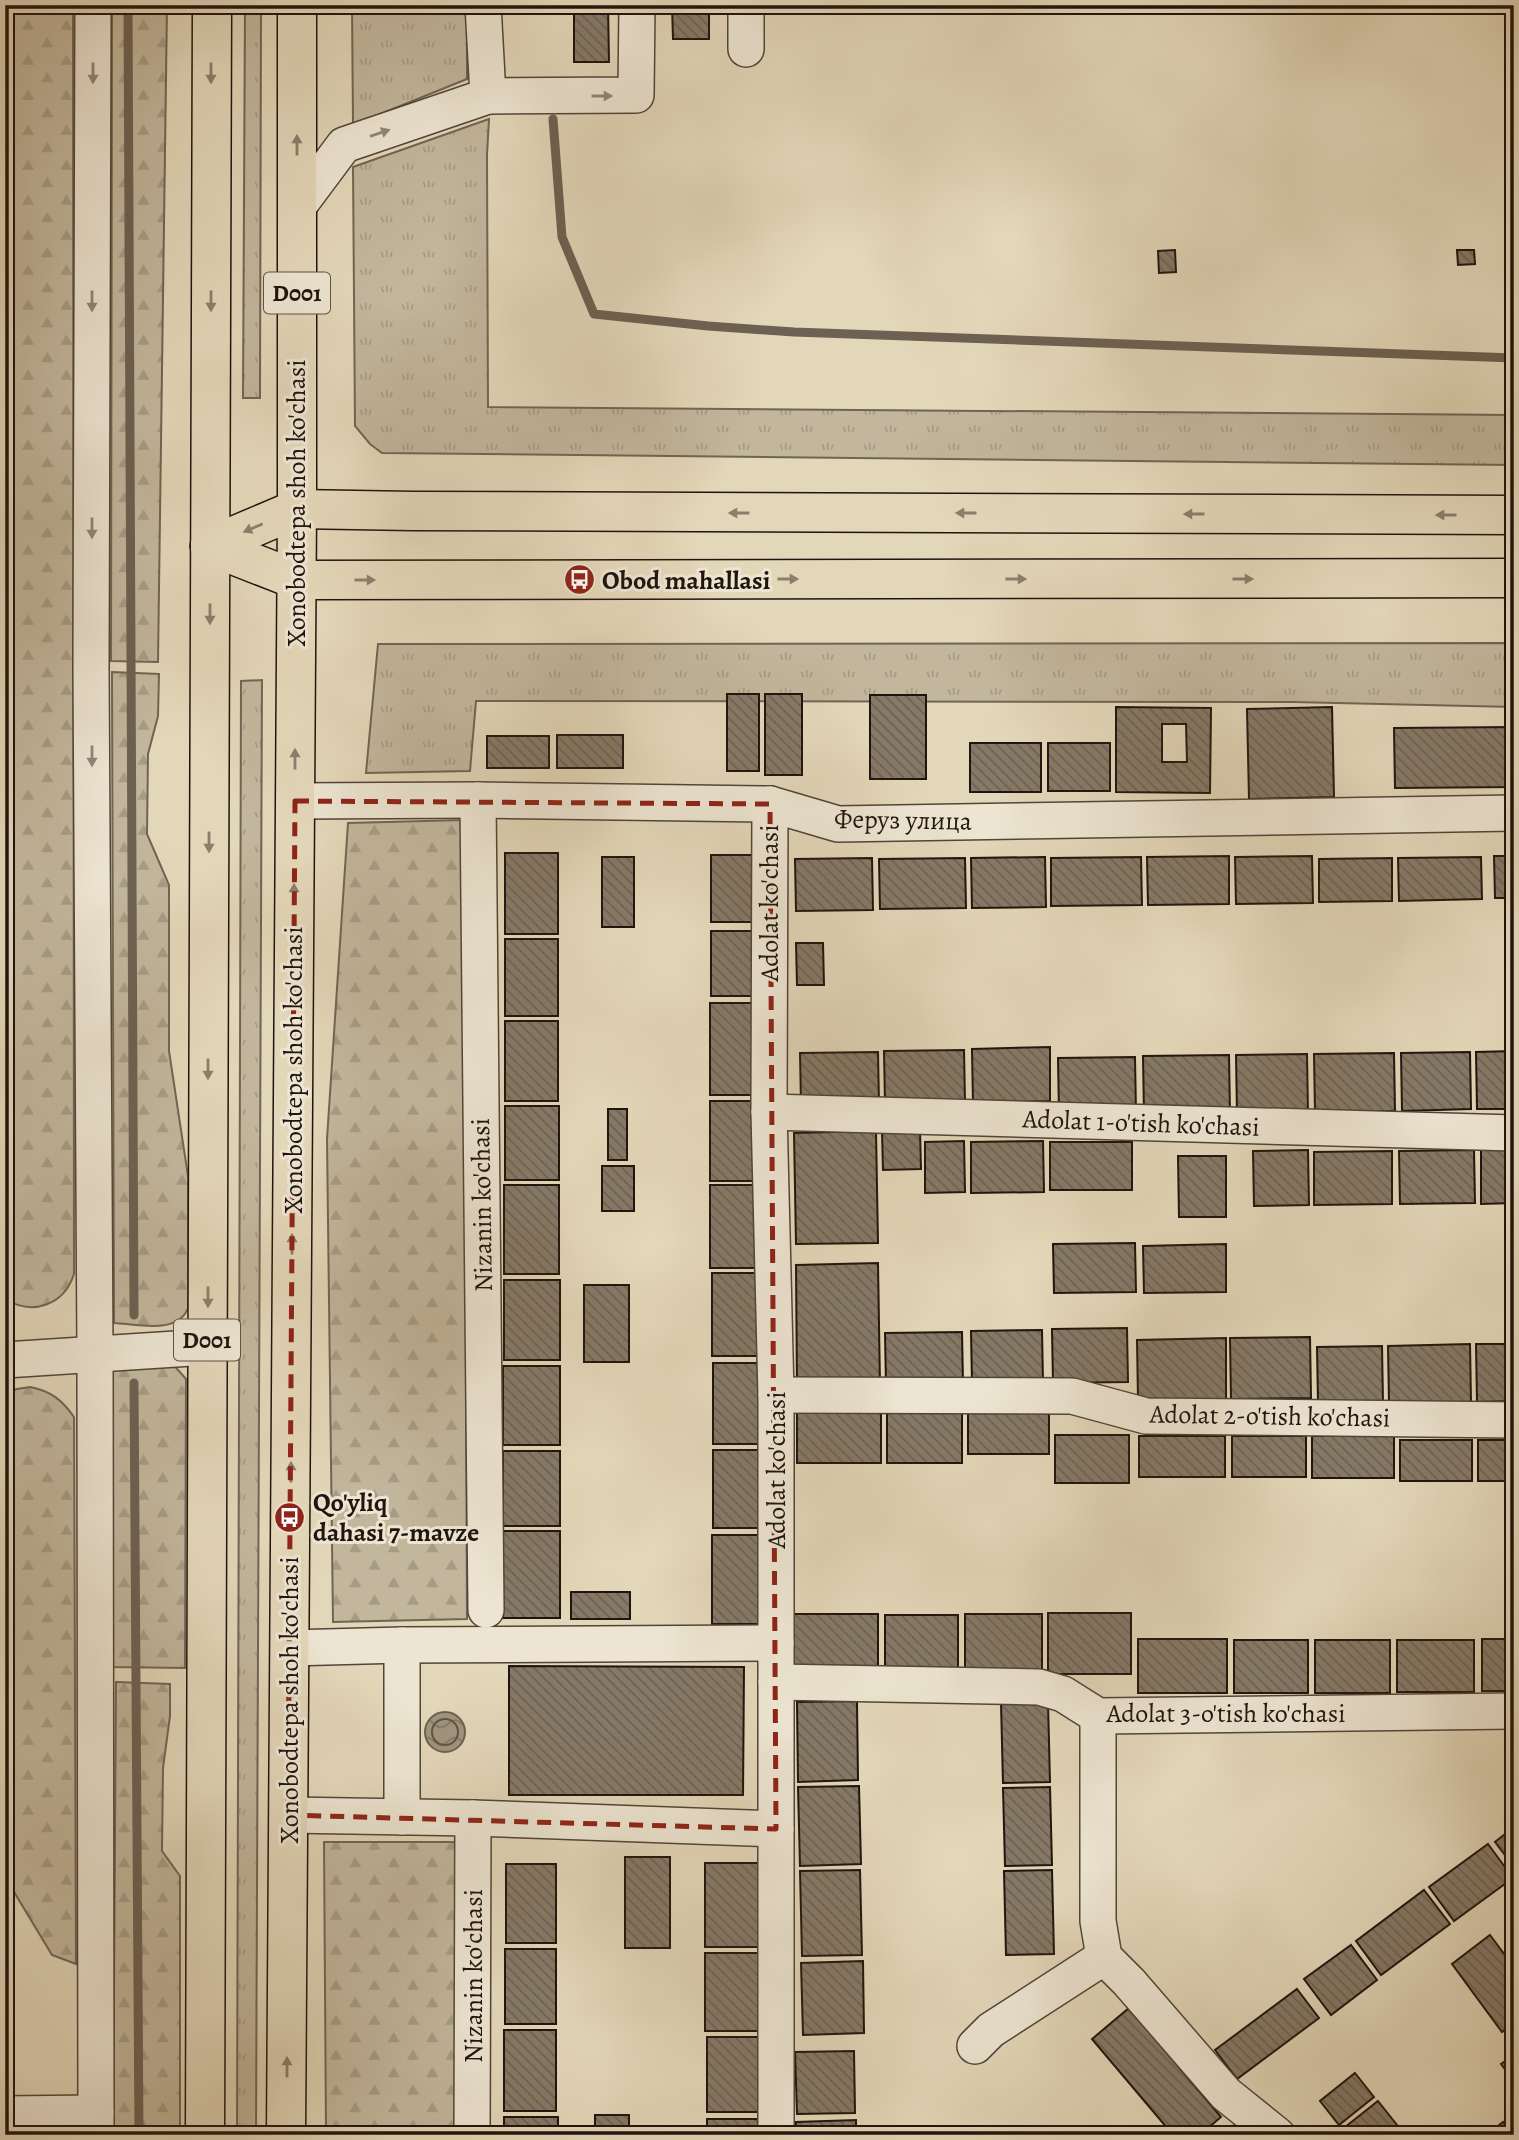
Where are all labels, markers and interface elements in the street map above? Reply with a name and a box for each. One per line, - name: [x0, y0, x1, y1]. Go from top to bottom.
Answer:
- one-way arrow: [87, 63, 98, 85]
- one-way arrow: [205, 63, 217, 85]
- one-way arrow: [591, 90, 613, 101]
- one-way arrow: [370, 127, 391, 138]
- one-way arrow: [291, 133, 303, 155]
- road number: D001: [264, 272, 330, 314]
- one-way arrow: [86, 290, 98, 312]
- one-way arrow: [205, 290, 217, 312]
- street label: Xonobodtepa shoh ko'chasi: [279, 359, 314, 647]
- one-way arrow: [727, 507, 749, 519]
- one-way arrow: [955, 507, 977, 519]
- one-way arrow: [1182, 508, 1204, 520]
- one-way arrow: [1434, 509, 1456, 521]
- one-way arrow: [86, 518, 98, 540]
- one-way arrow: [243, 522, 264, 533]
- bus stop icon: Obod mahallasi: [562, 563, 596, 597]
- place label: Obod mahallasi: [602, 563, 770, 598]
- one-way arrow: [778, 573, 800, 585]
- one-way arrow: [1005, 573, 1027, 585]
- one-way arrow: [1233, 573, 1255, 585]
- one-way arrow: [354, 574, 376, 586]
- one-way arrow: [204, 603, 216, 625]
- one-way arrow: [86, 745, 98, 767]
- one-way arrow: [289, 747, 301, 769]
- street label: Феруз улица: [834, 801, 972, 839]
- street label: Adolat ko'chasi: [752, 824, 787, 983]
- one-way arrow: [203, 831, 215, 853]
- one-way arrow: [288, 883, 300, 905]
- street label: Xonobodtepa shoh ko'chasi: [276, 926, 311, 1214]
- one-way arrow: [202, 1058, 214, 1080]
- street label: Adolat 1-o'tish ko'chasi: [1021, 1101, 1260, 1145]
- street label: Nizanin ko'chasi: [463, 1118, 501, 1292]
- one-way arrow: [286, 1233, 298, 1255]
- one-way arrow: [202, 1286, 214, 1308]
- road number: D001: [174, 1320, 240, 1360]
- street label: Adolat ko'chasi: [759, 1391, 794, 1550]
- street label: Adolat 2-o'tish ko'chasi: [1148, 1396, 1391, 1436]
- one-way arrow: [285, 1460, 296, 1482]
- place label: Qo'yliq dahasi 7-mavze: [313, 1485, 479, 1550]
- bus stop icon: Qo'yliq dahasi 7-mavze: [273, 1500, 307, 1534]
- street label: Xonobodtepa shoh ko'chasi: [272, 1556, 307, 1844]
- street label: Adolat 3-o'tish ko'chasi: [1105, 1696, 1346, 1731]
- street label: Nizanin ko'chasi: [456, 1889, 491, 2063]
- one-way arrow: [281, 2055, 293, 2077]

